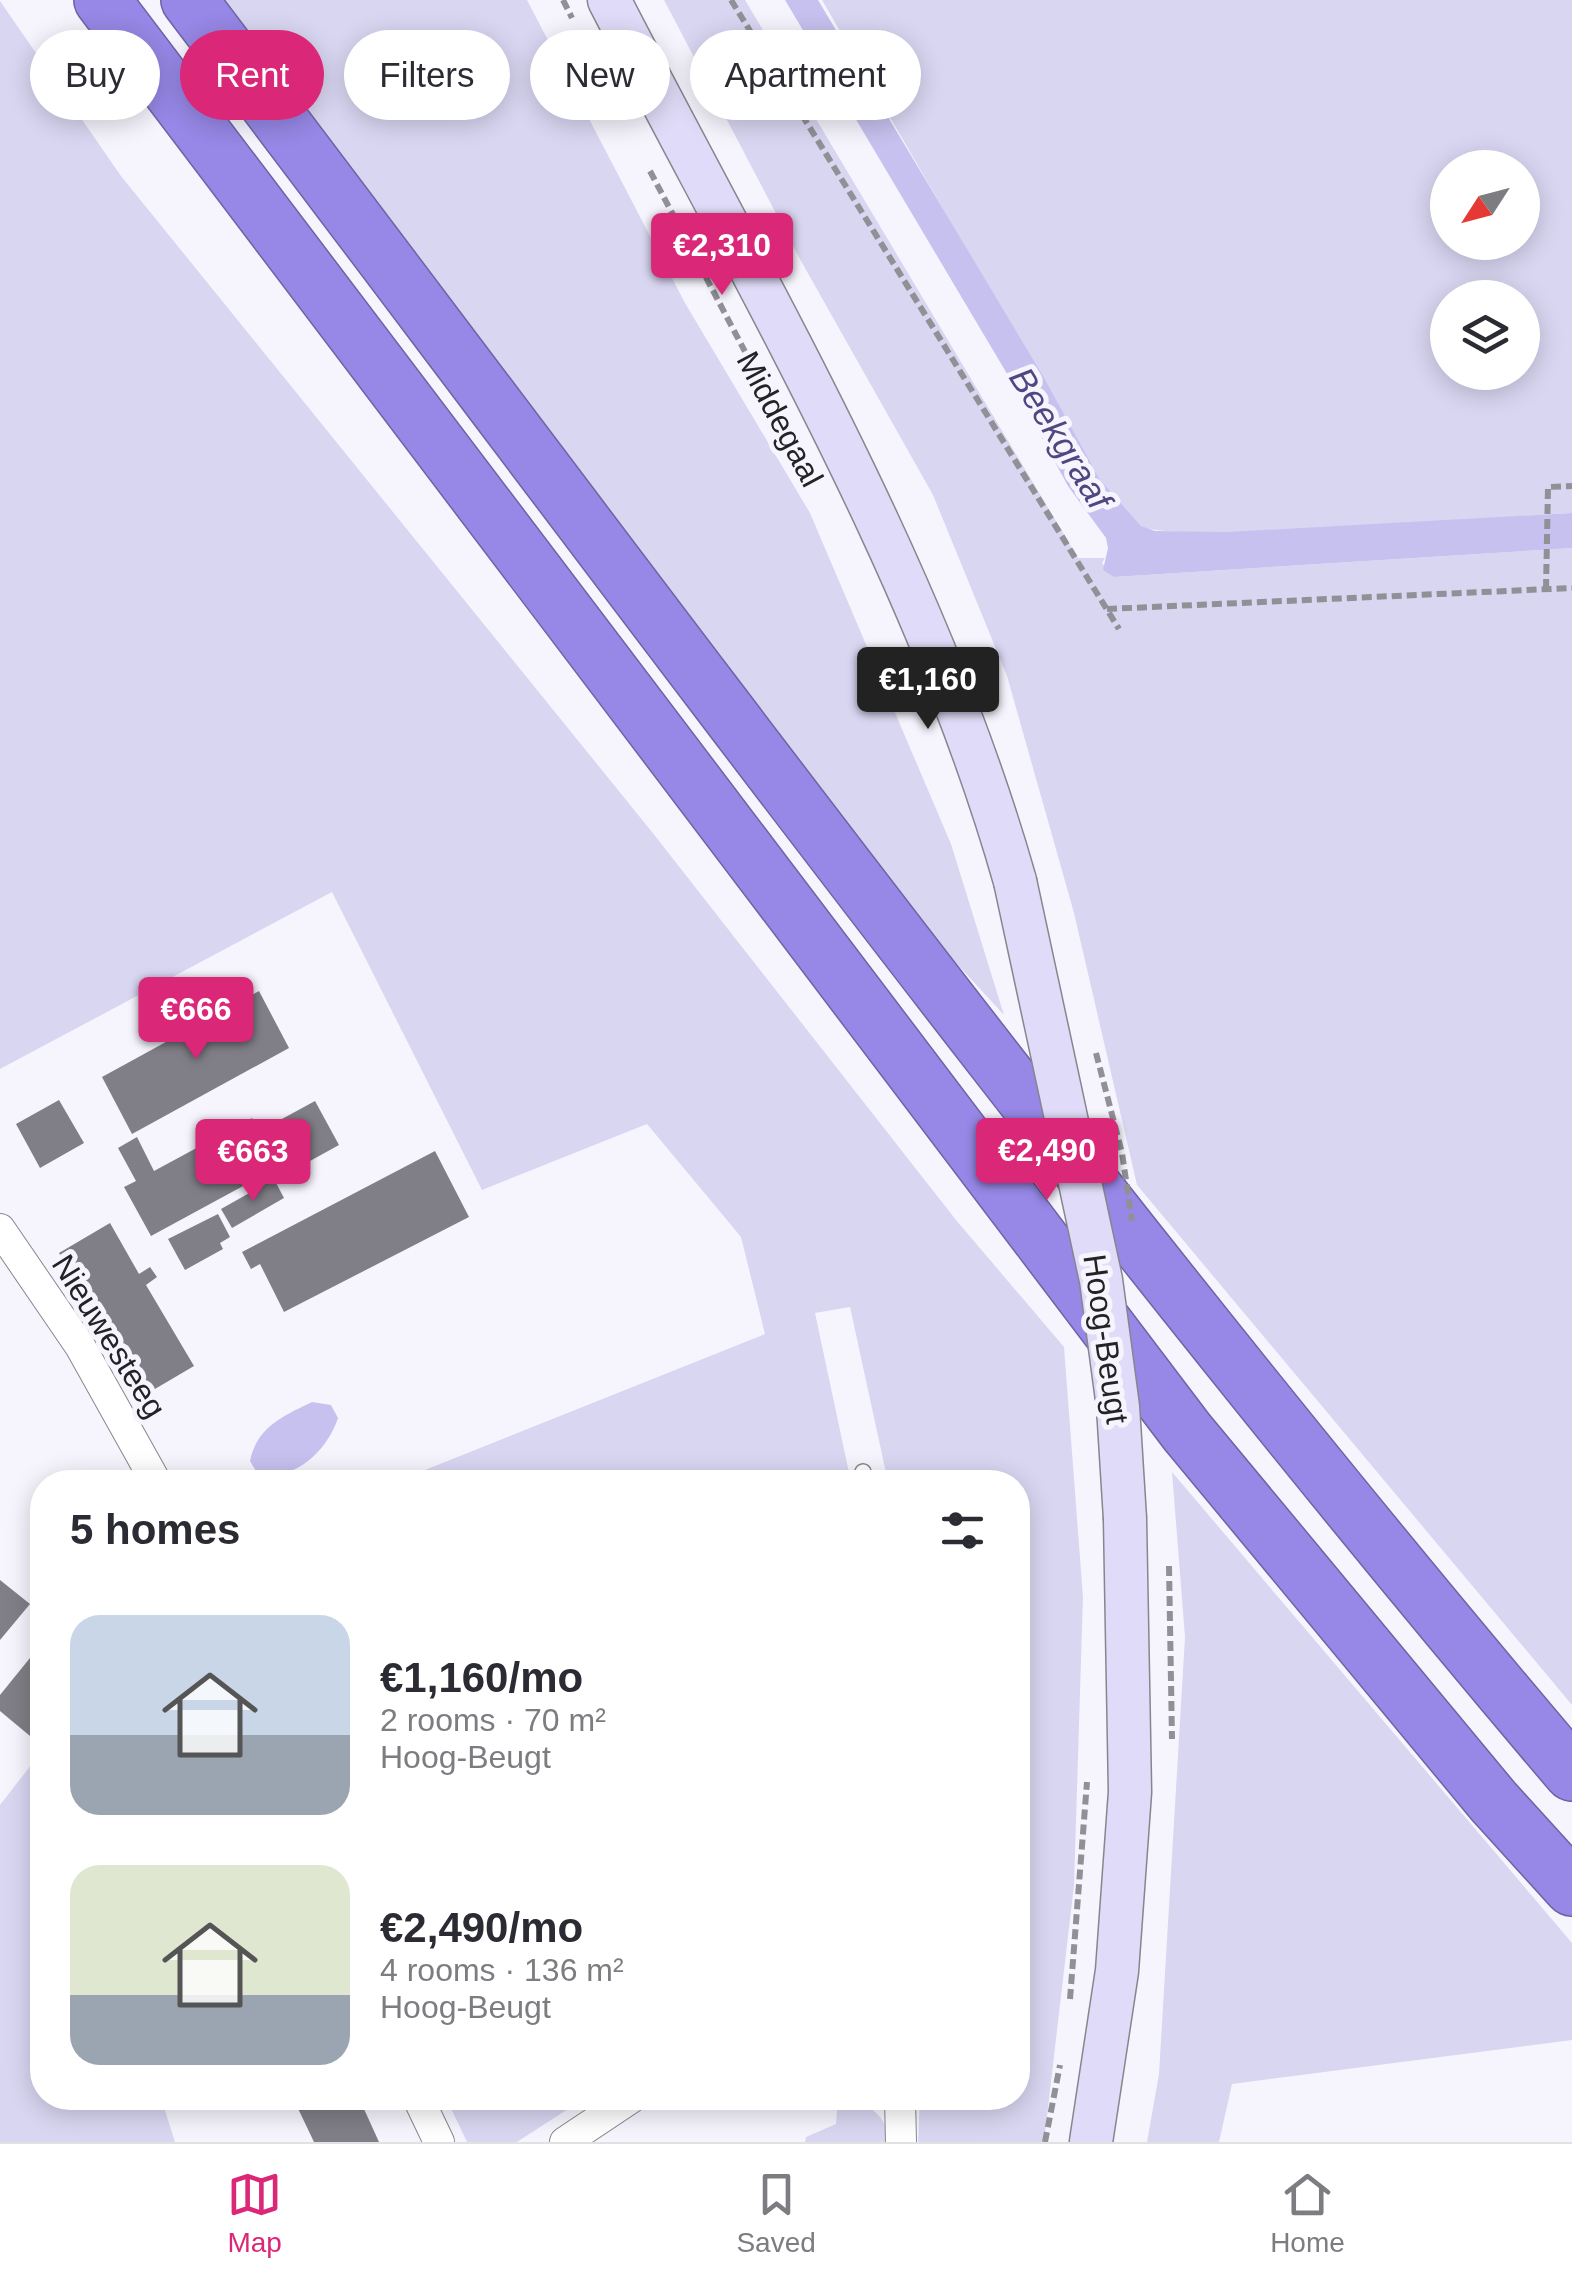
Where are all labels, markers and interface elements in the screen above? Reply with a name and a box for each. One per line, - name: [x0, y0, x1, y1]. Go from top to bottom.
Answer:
- chip: Buy: [30, 30, 160, 120]
- chip: Rent: [180, 30, 324, 120]
- chip: Filters: [344, 30, 510, 120]
- chip: New: [530, 30, 670, 120]
- chip: Apartment: [690, 30, 921, 120]
- north arrow: [1430, 150, 1540, 260]
- map controls: [1430, 150, 1540, 390]
- pin: €2,310: [641, 213, 803, 298]
- text: €2,310: [673, 227, 771, 263]
- button: layers: [1430, 280, 1540, 390]
- street label: Middegaal: [729, 345, 831, 493]
- water label: Beekgraaf: [1002, 360, 1122, 519]
- pin: €1,160: [847, 647, 1009, 732]
- text: €1,160: [879, 661, 977, 697]
- pin: €666: [137, 977, 255, 1062]
- text: €666: [160, 991, 232, 1027]
- pin: €2,490: [966, 1118, 1128, 1203]
- pin: €663: [194, 1119, 312, 1204]
- text: €2,490: [998, 1132, 1096, 1168]
- text: €663: [217, 1133, 289, 1169]
- street label: Nieuwesteeg: [45, 1248, 173, 1424]
- street label: Hoog-Beugt: [1076, 1252, 1136, 1426]
- icon: filters: [935, 1503, 990, 1558]
- text: 5 homes: [70, 1506, 240, 1553]
- text: €1,160/mo: [380, 1654, 583, 1701]
- icon: home: [150, 1655, 270, 1775]
- text: 2 rooms · 70 m²: [380, 1702, 606, 1738]
- text: Hoog-Beugt: [380, 1739, 551, 1775]
- text: €2,490/mo: [380, 1904, 583, 1951]
- icon: home: [150, 1905, 270, 2025]
- text: 4 rooms · 136 m²: [380, 1952, 624, 1988]
- text: Hoog-Beugt: [380, 1989, 551, 2025]
- tab: Map: [227, 2167, 282, 2259]
- tab: Saved: [736, 2167, 816, 2259]
- tab: Home: [1270, 2167, 1345, 2259]

